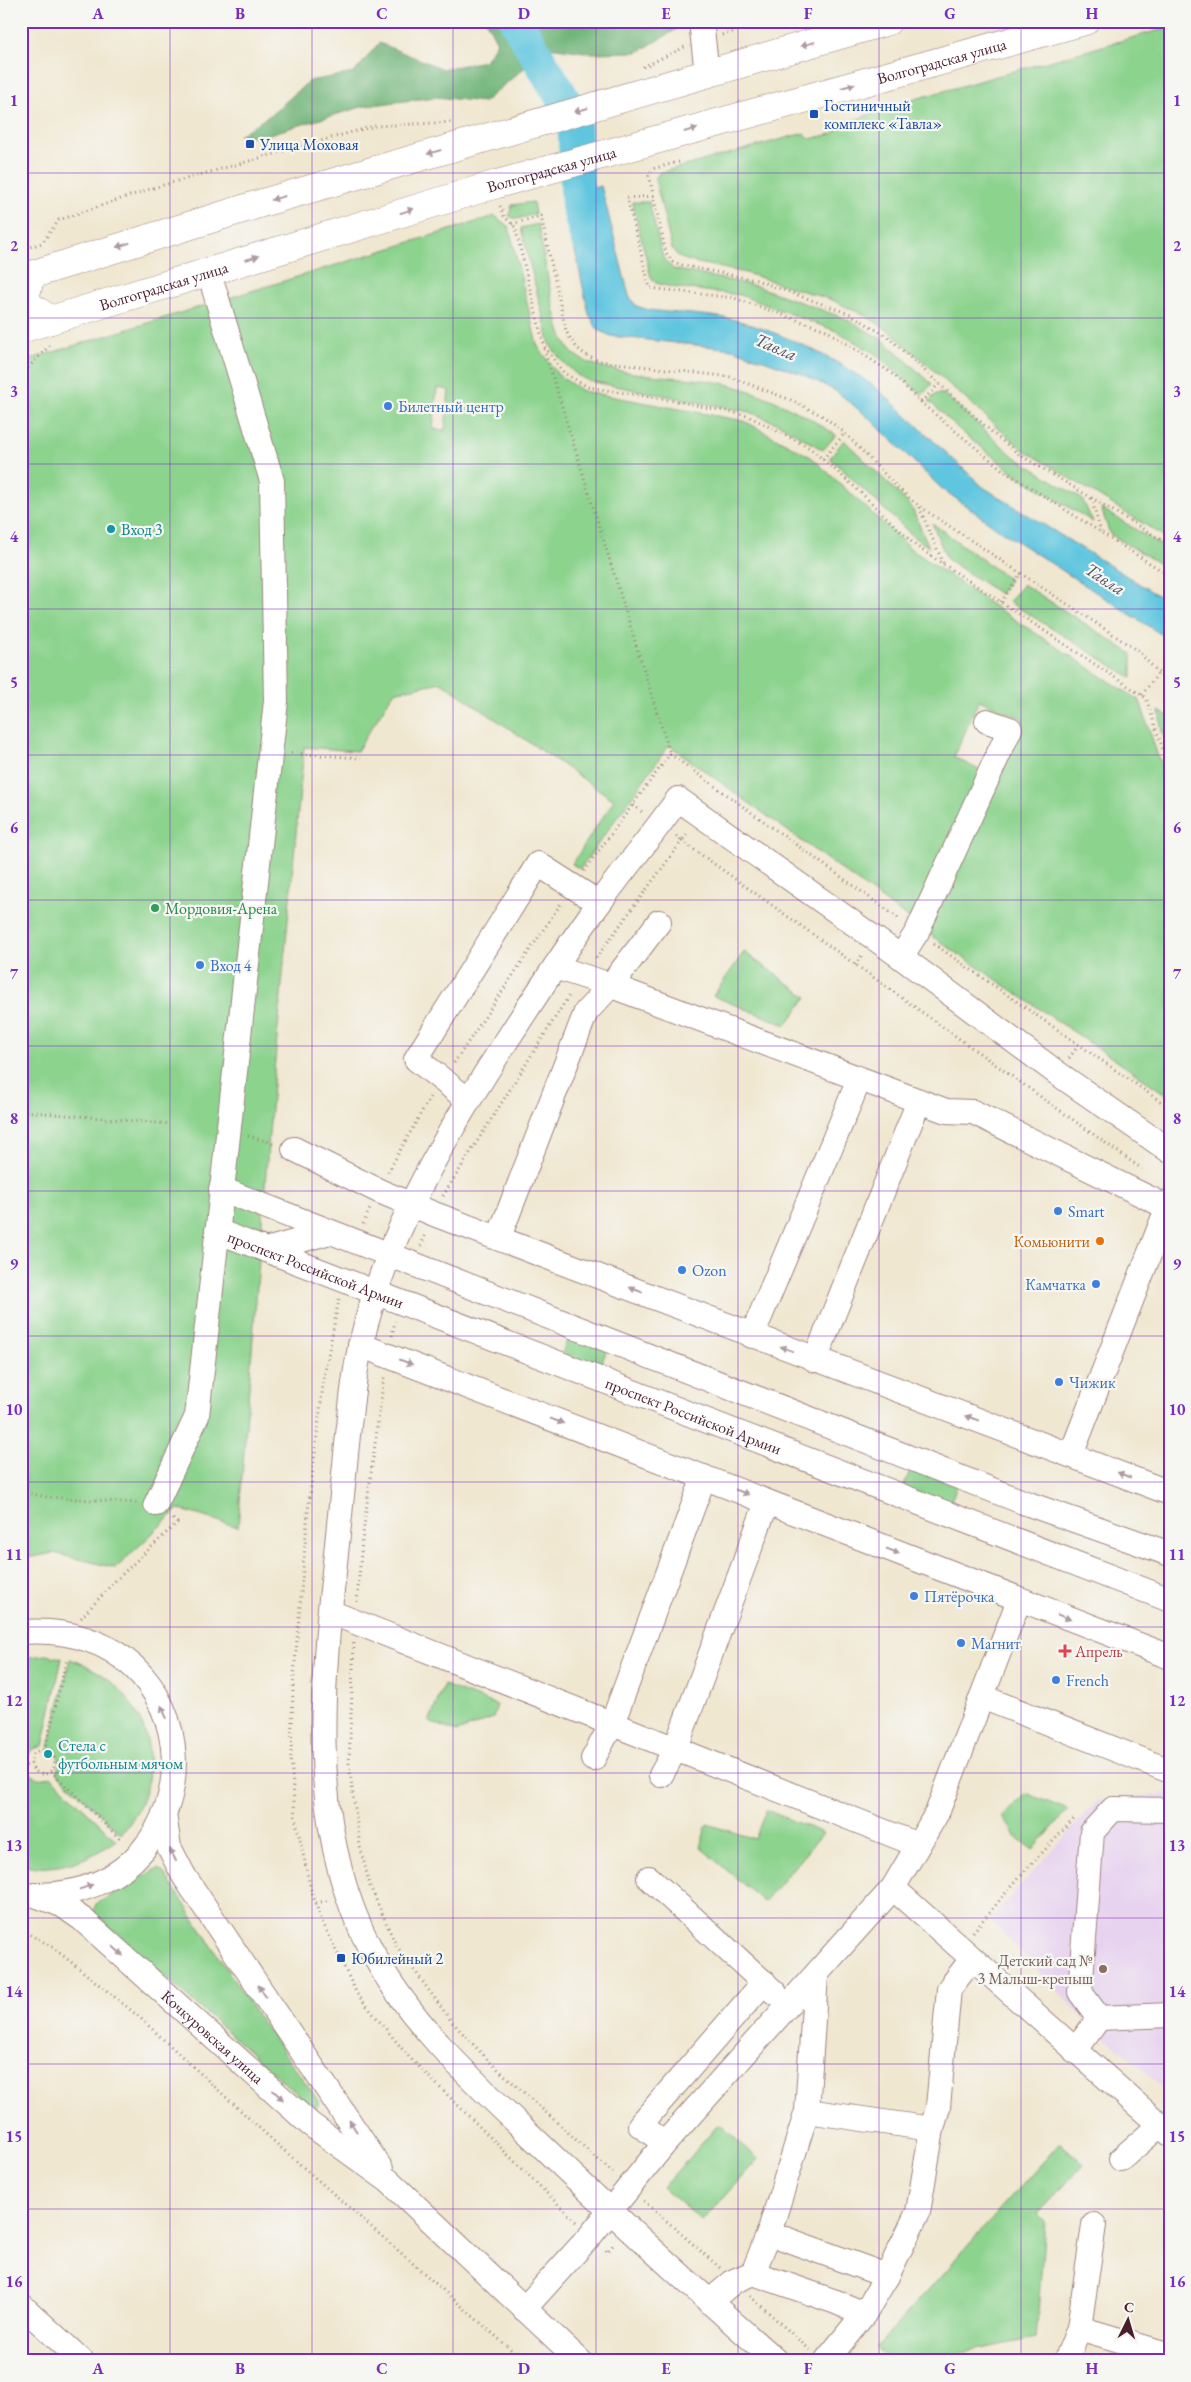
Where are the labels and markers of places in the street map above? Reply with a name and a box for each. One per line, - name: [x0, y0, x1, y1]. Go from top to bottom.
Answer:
- place label: Гостиничный комплекс «Тавла»: [824, 95, 942, 134]
- marker: Гостиничный комплекс «Тавла»: [808, 108, 820, 120]
- place label: Улица Моховая: [259, 134, 359, 155]
- marker: Улица Моховая: [244, 138, 256, 150]
- place label: Билетный центр: [398, 396, 504, 417]
- marker: Билетный центр: [382, 400, 394, 412]
- place label: Вход 3: [121, 519, 163, 540]
- marker: Вход 3: [105, 523, 117, 535]
- place label: Мордовия-Арена: [165, 898, 278, 919]
- marker: Мордовия-Арена: [149, 902, 161, 914]
- place label: Вход 4: [210, 955, 252, 976]
- marker: Вход 4: [194, 959, 206, 971]
- place label: Smart: [1068, 1201, 1105, 1222]
- marker: Smart: [1052, 1205, 1064, 1217]
- place label: Комьюнити: [1013, 1231, 1091, 1252]
- marker: Комьюнити: [1094, 1235, 1106, 1247]
- place label: Ozon: [692, 1260, 727, 1281]
- marker: Ozon: [676, 1264, 688, 1276]
- place label: Камчатка: [1025, 1274, 1087, 1295]
- marker: Камчатка: [1090, 1278, 1102, 1290]
- place label: Чижик: [1069, 1372, 1116, 1393]
- marker: Чижик: [1053, 1376, 1065, 1388]
- place label: Пятёрочка: [924, 1586, 995, 1607]
- marker: Пятёрочка: [908, 1590, 920, 1602]
- place label: Магнит: [971, 1633, 1021, 1654]
- marker: Магнит: [955, 1637, 967, 1649]
- place label: Апрель: [1074, 1641, 1123, 1662]
- marker: Апрель: [1059, 1645, 1071, 1657]
- place label: French: [1066, 1670, 1109, 1691]
- marker: French: [1050, 1674, 1062, 1686]
- place label: Стела с футбольным мячом: [58, 1735, 183, 1774]
- marker: Стела с футбольным мячом: [42, 1748, 54, 1760]
- place label: Юбилейный 2: [351, 1948, 444, 1969]
- place label: Детский сад № 3 Малыш-крепыш: [978, 1950, 1093, 1989]
- marker: Юбилейный 2: [335, 1952, 347, 1964]
- marker: Детский сад № 3 Малыш-крепыш: [1097, 1963, 1109, 1975]

